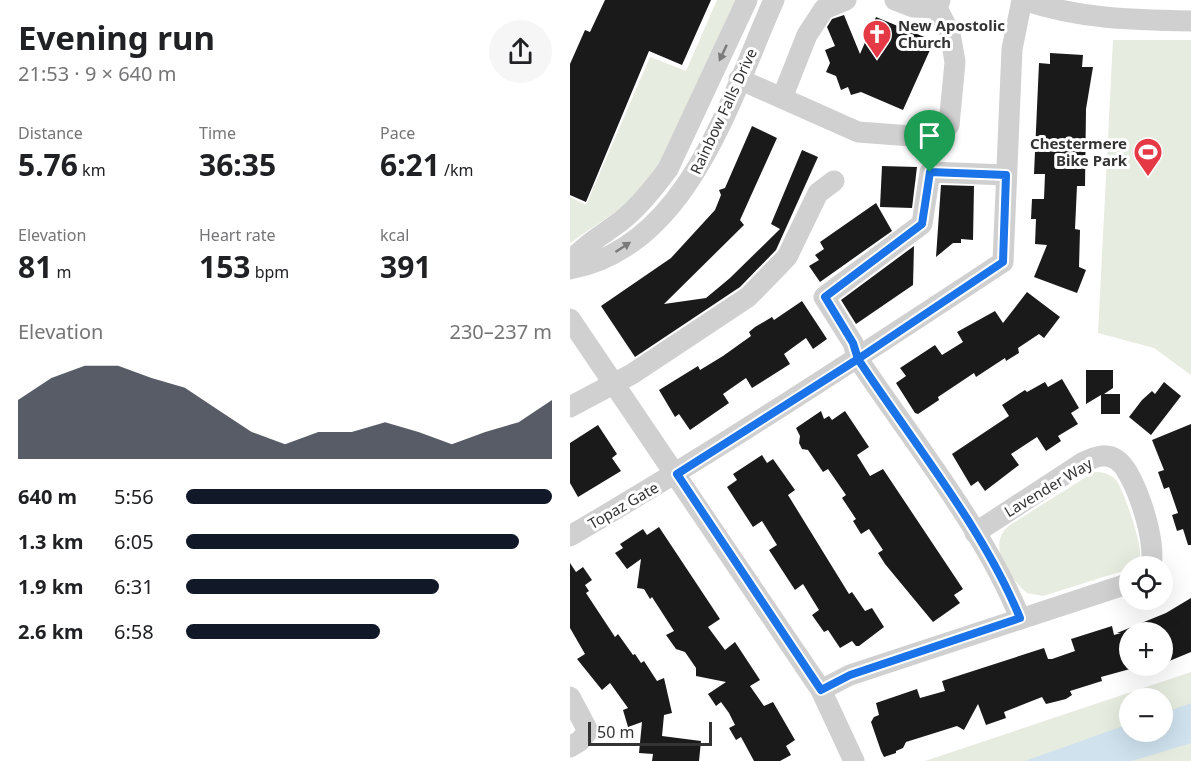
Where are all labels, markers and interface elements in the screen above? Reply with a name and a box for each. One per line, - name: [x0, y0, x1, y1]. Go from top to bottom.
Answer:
- text: Evening run: [18, 15, 215, 60]
- place label: New Apostolic Church: [898, 15, 1005, 52]
- church icon: New Apostolic Church: [861, 18, 893, 60]
- button: share: [489, 20, 552, 83]
- street label: Rainbow Falls Drive: [685, 45, 761, 177]
- one-way arrow: [718, 45, 727, 62]
- text: 21:53 · 9 × 640 m: [18, 60, 176, 87]
- pin: [904, 110, 955, 172]
- icon: arrive: [913, 119, 946, 152]
- text: Distance: [18, 122, 83, 144]
- text: Time: [199, 122, 236, 144]
- text: Pace: [380, 122, 415, 144]
- place label: Chestermere Bike Park: [1030, 133, 1128, 170]
- sports icon: Chestermere Bike Park: [1132, 136, 1164, 178]
- text: 5.76: [18, 144, 78, 185]
- text: 36:35: [199, 144, 276, 185]
- text: 6:21: [380, 144, 440, 185]
- text: km: [78, 159, 106, 181]
- text: /km: [440, 159, 474, 181]
- text: Elevation: [18, 224, 86, 246]
- text: Heart rate: [199, 224, 275, 246]
- text: kcal: [380, 224, 409, 246]
- one-way arrow: [615, 242, 631, 253]
- text: 81: [18, 246, 52, 287]
- text: 153: [199, 246, 250, 287]
- text: 391: [380, 246, 431, 287]
- text: m: [52, 261, 71, 283]
- text: bpm: [250, 261, 289, 283]
- text: Elevation: [18, 318, 103, 345]
- text: 230–237 m: [449, 318, 552, 345]
- street label: Lavender Way: [1000, 453, 1096, 521]
- street label: Topaz Gate: [584, 477, 662, 533]
- text: 640 m: [18, 483, 77, 510]
- text: 5:56: [114, 483, 154, 510]
- text: 1.3 km: [18, 528, 84, 555]
- text: 6:05: [114, 528, 154, 555]
- map controls: [1119, 556, 1173, 742]
- button: locate: [1119, 556, 1173, 610]
- text: 1.9 km: [18, 573, 84, 600]
- text: 6:31: [114, 573, 154, 600]
- text: 2.6 km: [18, 618, 84, 645]
- text: 6:58: [114, 618, 154, 645]
- button: +: [1119, 622, 1173, 676]
- button: −: [1119, 688, 1173, 742]
- scale bar: [588, 719, 712, 746]
- text: 50 m: [597, 721, 634, 743]

